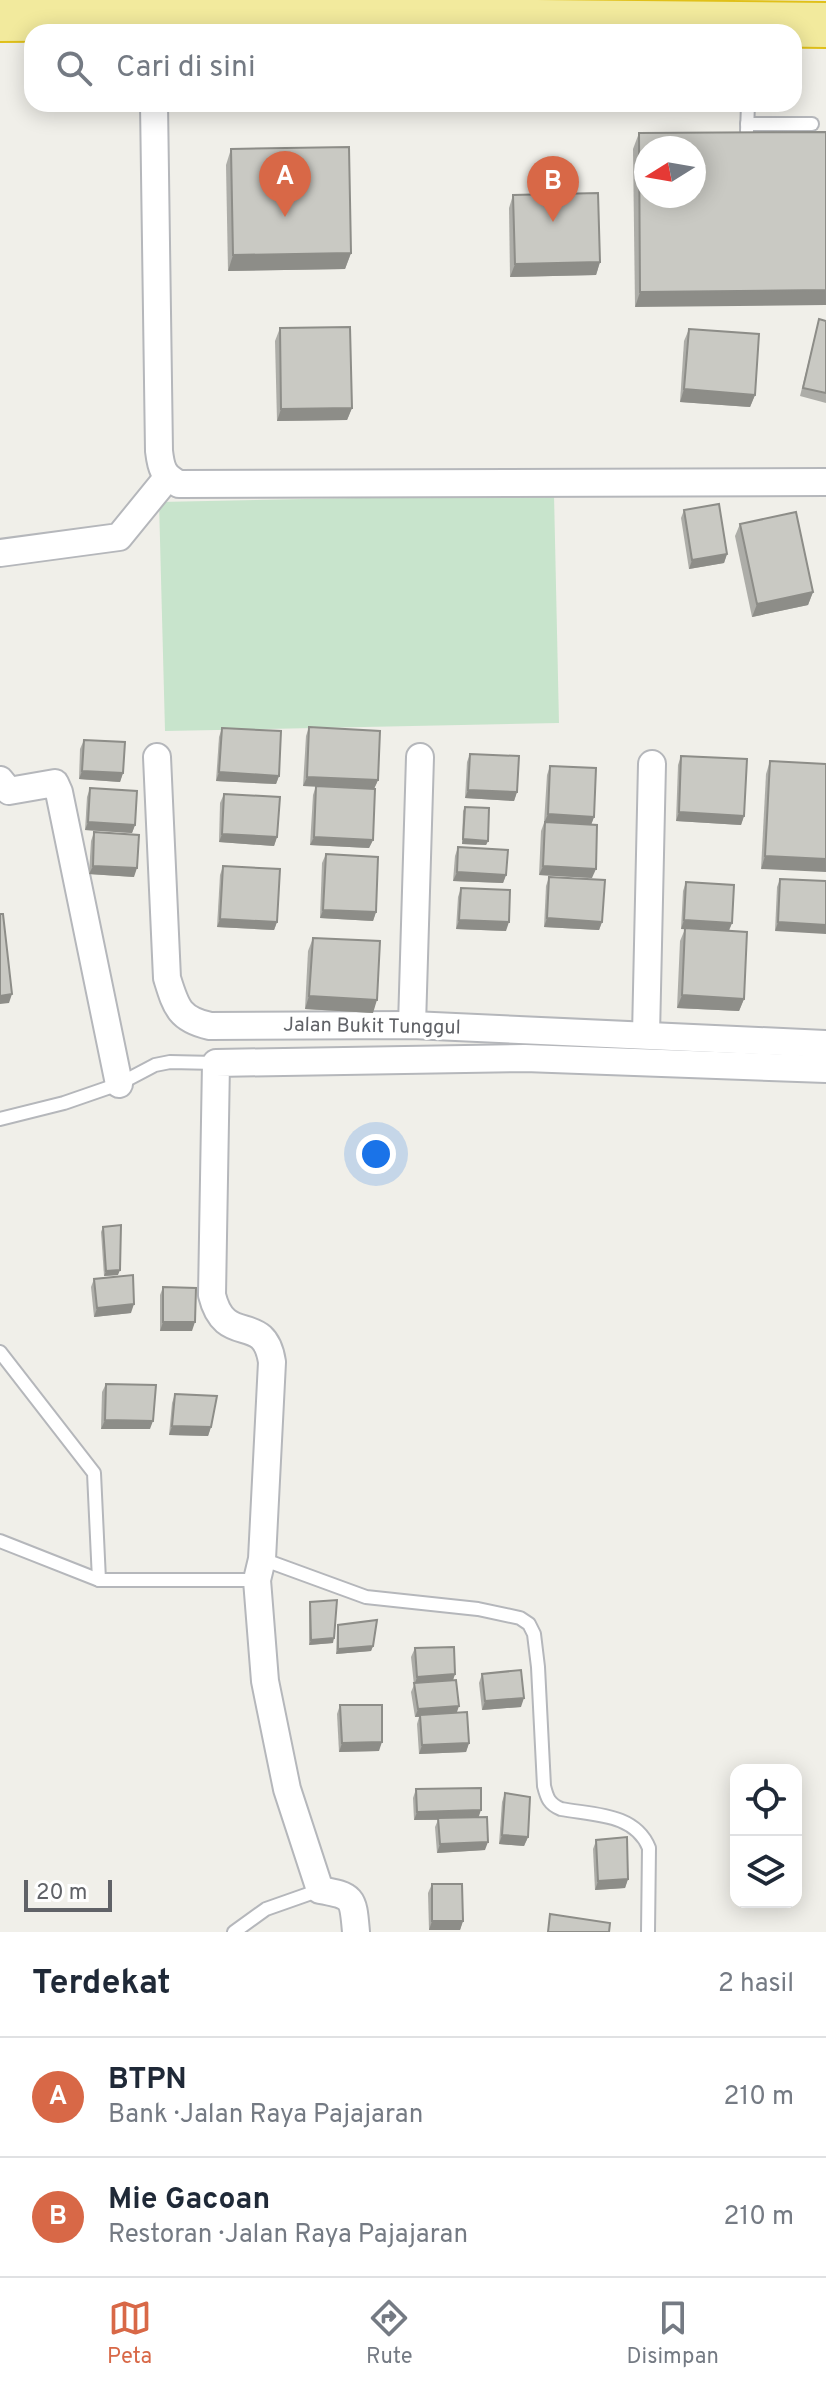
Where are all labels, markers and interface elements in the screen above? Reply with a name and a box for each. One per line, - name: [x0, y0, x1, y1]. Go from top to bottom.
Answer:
- search box: [24, 24, 802, 112]
- icon: search: [52, 46, 96, 90]
- text: Cari di sini: [116, 50, 256, 87]
- north arrow: [634, 136, 706, 208]
- pin: A: [259, 151, 311, 217]
- pin: B: [527, 156, 579, 222]
- street label: Jalan Bukit Tunggul: [283, 1012, 461, 1042]
- your location: [356, 1134, 396, 1174]
- map controls: [730, 1764, 802, 1908]
- button: locate: [730, 1764, 802, 1836]
- button: layers: [730, 1836, 802, 1908]
- scale bar: [24, 1876, 112, 1912]
- text: 20 m: [36, 1880, 87, 1907]
- text: Terdekat: [32, 1963, 171, 2006]
- text: 2 hasil: [718, 1968, 794, 2001]
- text: BTPN: [108, 2062, 187, 2099]
- text: A: [49, 2081, 67, 2114]
- text: 210 m: [724, 2081, 794, 2114]
- text: Bank · Jalan Raya Pajajaran: [108, 2099, 423, 2132]
- text: Mie Gacoan: [108, 2182, 270, 2219]
- text: B: [49, 2201, 67, 2234]
- text: 210 m: [724, 2201, 794, 2234]
- text: Restoran · Jalan Raya Pajajaran: [108, 2219, 468, 2252]
- tab: Peta: [107, 2296, 152, 2371]
- tab: Rute: [366, 2296, 413, 2371]
- tab: Disimpan: [627, 2296, 719, 2371]

